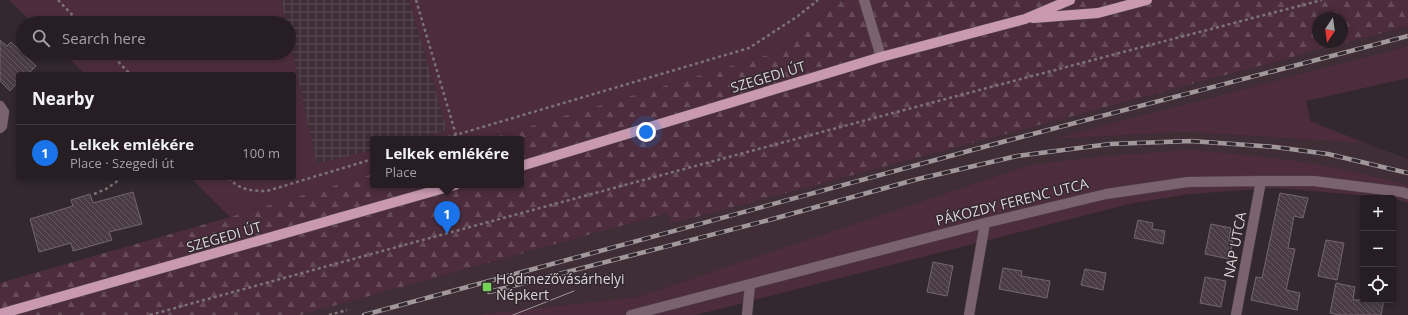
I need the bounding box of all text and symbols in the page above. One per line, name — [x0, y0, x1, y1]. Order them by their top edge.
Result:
north arrow — [1312, 12, 1348, 48]
search box — [16, 16, 296, 60]
icon: search — [30, 27, 52, 49]
text: Search here — [62, 28, 146, 48]
street label: SZEGEDI ÚT — [728, 56, 808, 97]
text: Nearby — [32, 87, 94, 110]
your location — [636, 122, 656, 142]
text: Lelkek emlékére — [70, 134, 194, 154]
popup — [370, 136, 524, 188]
text: Lelkek emlékére — [385, 143, 509, 163]
text: 1 — [41, 144, 49, 162]
text: 100 m — [242, 144, 280, 162]
text: Place · Szegedi út — [70, 154, 174, 172]
text: Place — [385, 163, 417, 181]
street label: PÁKOZDY FERENC UTCA — [934, 173, 1090, 230]
map controls — [1360, 195, 1396, 303]
button: + — [1360, 195, 1396, 231]
pin: 1 — [434, 201, 460, 234]
street label: NAP UTCA — [1219, 210, 1250, 280]
street label: SZEGEDI ÚT — [184, 217, 264, 256]
button: − — [1360, 231, 1396, 267]
button: locate — [1360, 267, 1396, 303]
place label: Hódmezővásárhelyi Népkert — [496, 269, 625, 304]
marker: Hódmezővásárhelyi Népkert — [481, 281, 493, 293]

